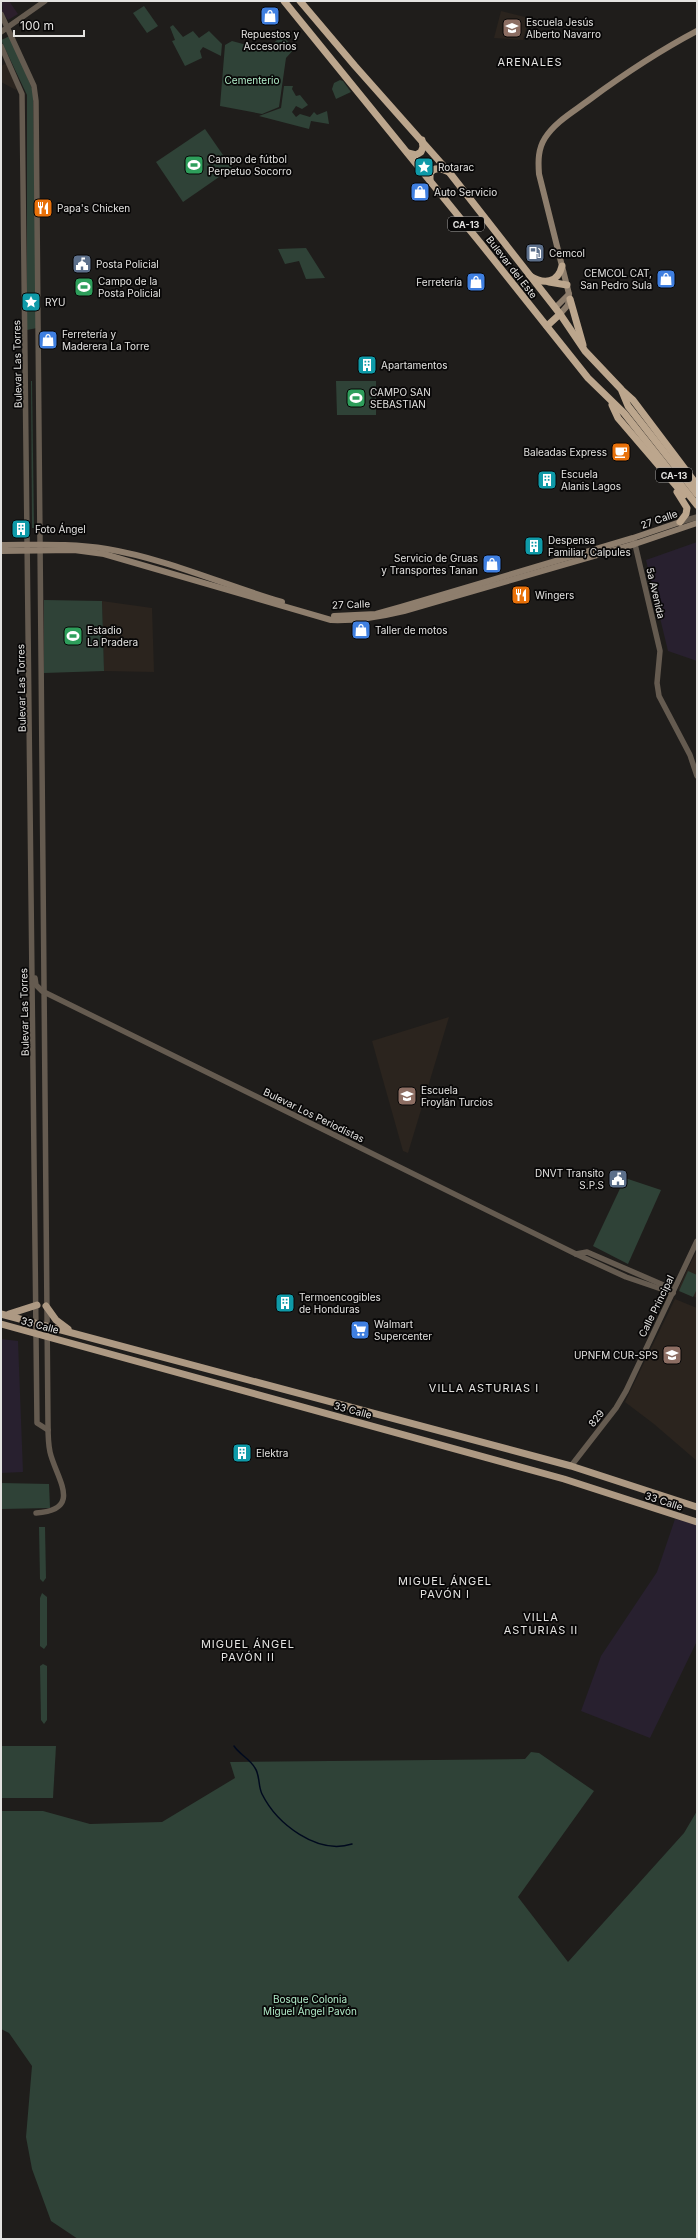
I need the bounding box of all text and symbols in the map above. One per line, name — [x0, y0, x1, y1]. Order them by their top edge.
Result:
shop icon: Repuestos y Accesorios — [259, 5, 281, 27]
scale bar — [14, 12, 84, 38]
place label: Escuela Jesús Alberto Navarro — [526, 16, 601, 40]
school or university icon: Escuela Jesús Alberto Navarro — [501, 17, 523, 39]
text: 100 m — [20, 18, 54, 33]
place label: Repuestos y Accesorios — [241, 28, 299, 52]
district label: ARENALES — [497, 55, 563, 69]
park label: Cementerio — [225, 74, 279, 86]
place label: Campo de fútbol Perpetuo Socorro — [208, 153, 292, 177]
sports icon: Campo de fútbol Perpetuo Socorro — [183, 154, 205, 176]
place icon: Rotarac — [413, 156, 435, 178]
place label: Rotarac — [438, 161, 475, 173]
shop icon: Auto Servicio — [409, 181, 431, 203]
place label: Auto Servicio — [434, 186, 497, 198]
restaurant icon: Papa's Chicken — [32, 197, 54, 219]
place label: Papa's Chicken — [57, 202, 130, 214]
road number: CA-13 — [448, 217, 484, 231]
street label: Bulevar del Este — [484, 233, 540, 301]
fuel station icon: Cemcol — [524, 242, 546, 264]
place label: Cemcol — [549, 247, 585, 259]
public building icon: Posta Policial — [71, 253, 93, 275]
place label: Posta Policial — [96, 258, 159, 270]
place label: CEMCOL CAT, San Pedro Sula — [580, 267, 652, 291]
shop icon: CEMCOL CAT, San Pedro Sula — [655, 268, 677, 290]
shop icon: Ferretería — [465, 271, 487, 293]
place label: Campo de la Posta Policial — [98, 275, 161, 299]
sports icon: Campo de la Posta Policial — [73, 276, 95, 298]
place label: Ferretería — [416, 276, 462, 288]
place icon: RYU — [20, 291, 42, 313]
place label: RYU — [45, 296, 65, 308]
street label: Bulevar Las Torres — [10, 320, 24, 408]
place label: Ferretería y Maderera La Torre — [62, 328, 149, 352]
shop icon: Ferretería y Maderera La Torre — [37, 329, 59, 351]
building icon: Apartamentos — [356, 354, 378, 376]
place label: Apartamentos — [381, 359, 448, 371]
place label: CAMPO SAN SEBASTIAN — [370, 386, 431, 410]
sports icon: CAMPO SAN SEBASTIAN — [345, 387, 367, 409]
cafe icon: Baleadas Express — [610, 441, 632, 463]
place label: Baleadas Express — [523, 446, 607, 458]
place label: Escuela Alanis Lagos — [561, 468, 621, 492]
road number: CA-13 — [656, 468, 692, 482]
building icon: Escuela Alanis Lagos — [536, 469, 558, 491]
street label: 27 Calle — [639, 507, 679, 531]
building icon: Foto Ángel — [10, 518, 32, 540]
place label: Foto Ángel — [35, 522, 86, 535]
place label: Despensa Familiar, Calpules — [548, 534, 631, 558]
building icon: Despensa Familiar, Calpules — [523, 535, 545, 557]
place label: Servicio de Gruas y Transportes Tanan — [381, 552, 478, 576]
shop icon: Servicio de Gruas y Transportes Tanan — [481, 553, 503, 575]
street label: 5a Avenida — [644, 566, 668, 620]
restaurant icon: Wingers — [510, 584, 532, 606]
place label: Wingers — [535, 589, 574, 601]
street label: 27 Calle — [332, 597, 370, 611]
shop icon: Taller de motos — [350, 619, 372, 641]
place label: Estadio La Pradera — [87, 624, 138, 648]
place label: Taller de motos — [375, 624, 448, 636]
sports icon: Estadio La Pradera — [62, 625, 84, 647]
street label: Bulevar Las Torres — [14, 644, 28, 732]
street label: Bulevar Las Torres — [17, 968, 31, 1056]
place label: Escuela Froylán Turcios — [421, 1084, 493, 1108]
street label: Bulevar Los Periodistas — [262, 1085, 366, 1145]
school or university icon: Escuela Froylán Turcios — [396, 1085, 418, 1107]
place label: DNVT Transito S.P.S — [535, 1167, 604, 1191]
public building icon: DNVT Transito S.P.S — [607, 1168, 629, 1190]
street label: Calle Principal — [636, 1273, 676, 1339]
place label: Termoencogibles de Honduras — [299, 1291, 381, 1315]
building icon: Termoencogibles de Honduras — [274, 1292, 296, 1314]
street label: 33 Calle — [20, 1314, 60, 1336]
place label: Walmart Supercenter — [374, 1318, 432, 1342]
supermarket icon: Walmart Supercenter — [349, 1319, 371, 1341]
school or university icon: UPNFM CUR-SPS — [661, 1344, 683, 1366]
place label: UPNFM CUR-SPS — [574, 1349, 658, 1361]
district label: VILLA ASTURIAS I — [429, 1381, 539, 1395]
street label: 33 Calle — [333, 1399, 373, 1421]
street label: 829 — [586, 1407, 606, 1429]
building icon: Elektra — [231, 1442, 253, 1464]
place label: Elektra — [256, 1447, 288, 1459]
street label: 33 Calle — [644, 1489, 684, 1513]
district label: MIGUEL ÁNGEL PAVÓN I — [398, 1574, 492, 1601]
district label: VILLA ASTURIAS II — [504, 1610, 578, 1637]
district label: MIGUEL ÁNGEL PAVÓN II — [201, 1637, 295, 1664]
park label: Bosque Colonia Miguel Ángel Pavón — [263, 1993, 357, 2017]

